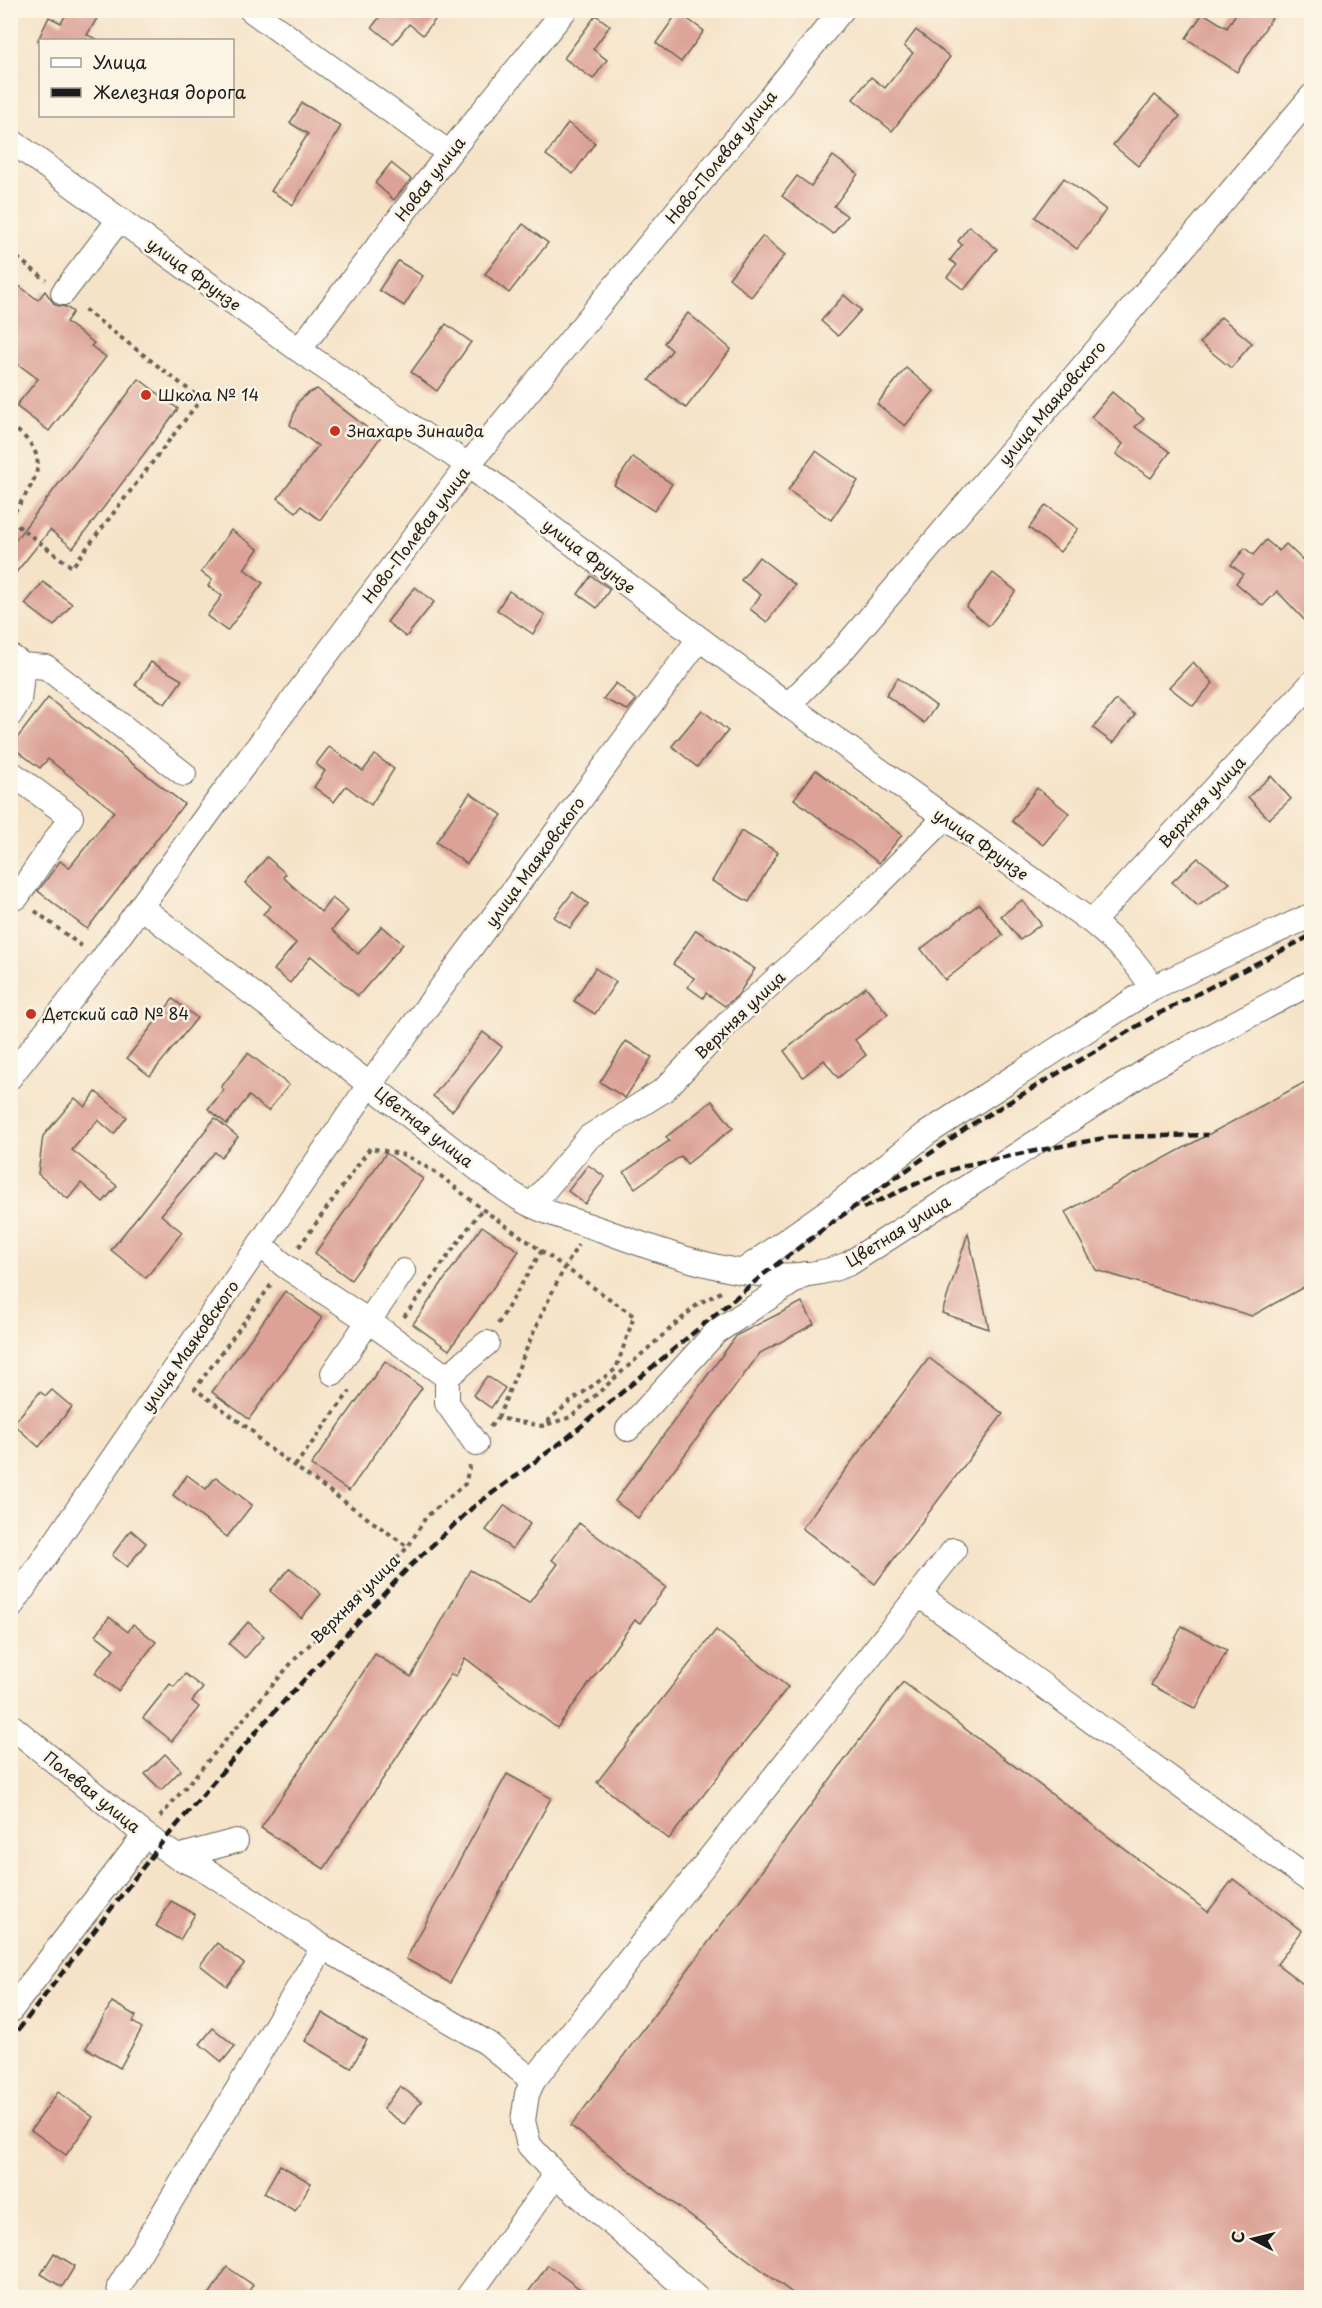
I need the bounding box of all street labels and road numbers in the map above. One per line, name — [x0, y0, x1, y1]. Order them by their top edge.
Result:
street label: Ново-Полевая улица — [659, 84, 782, 228]
street label: Новая улица — [388, 131, 470, 226]
street label: улица Фрунзе — [143, 231, 247, 316]
street label: улица Маяковского — [992, 335, 1111, 470]
street label: Ново-Полевая улица — [356, 461, 475, 608]
street label: улица Фрунзе — [538, 512, 641, 598]
street label: Верхняя улица — [1152, 750, 1250, 853]
street label: улица Маяковского — [479, 791, 590, 932]
street label: улица Фрунзе — [929, 801, 1034, 885]
street label: Верхняя улица — [689, 965, 790, 1064]
street label: Цветная улица — [370, 1080, 479, 1172]
street label: Цветная улица — [840, 1188, 955, 1272]
street label: улица Маяковского — [135, 1275, 244, 1416]
street label: Верхняя улица — [304, 1548, 404, 1648]
street label: Полевая улица — [39, 1745, 146, 1838]

